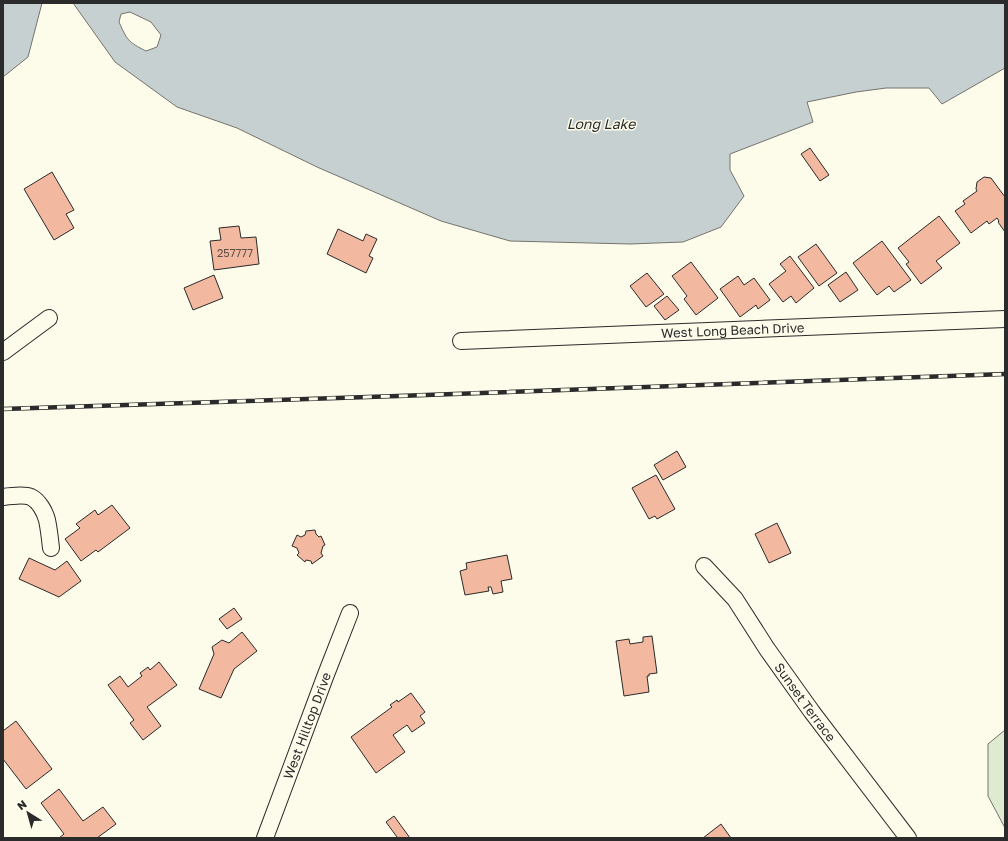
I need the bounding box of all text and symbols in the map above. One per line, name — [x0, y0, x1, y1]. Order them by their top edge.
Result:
water label: Long Lake — [567, 115, 636, 132]
house number: 257777 — [217, 246, 253, 259]
street label: West Long Beach Drive — [661, 319, 805, 341]
street label: Sunset Terrace — [771, 659, 839, 744]
street label: West Hilltop Drive — [280, 670, 334, 781]
north arrow — [8, 793, 48, 833]
text: N — [14, 797, 29, 812]

